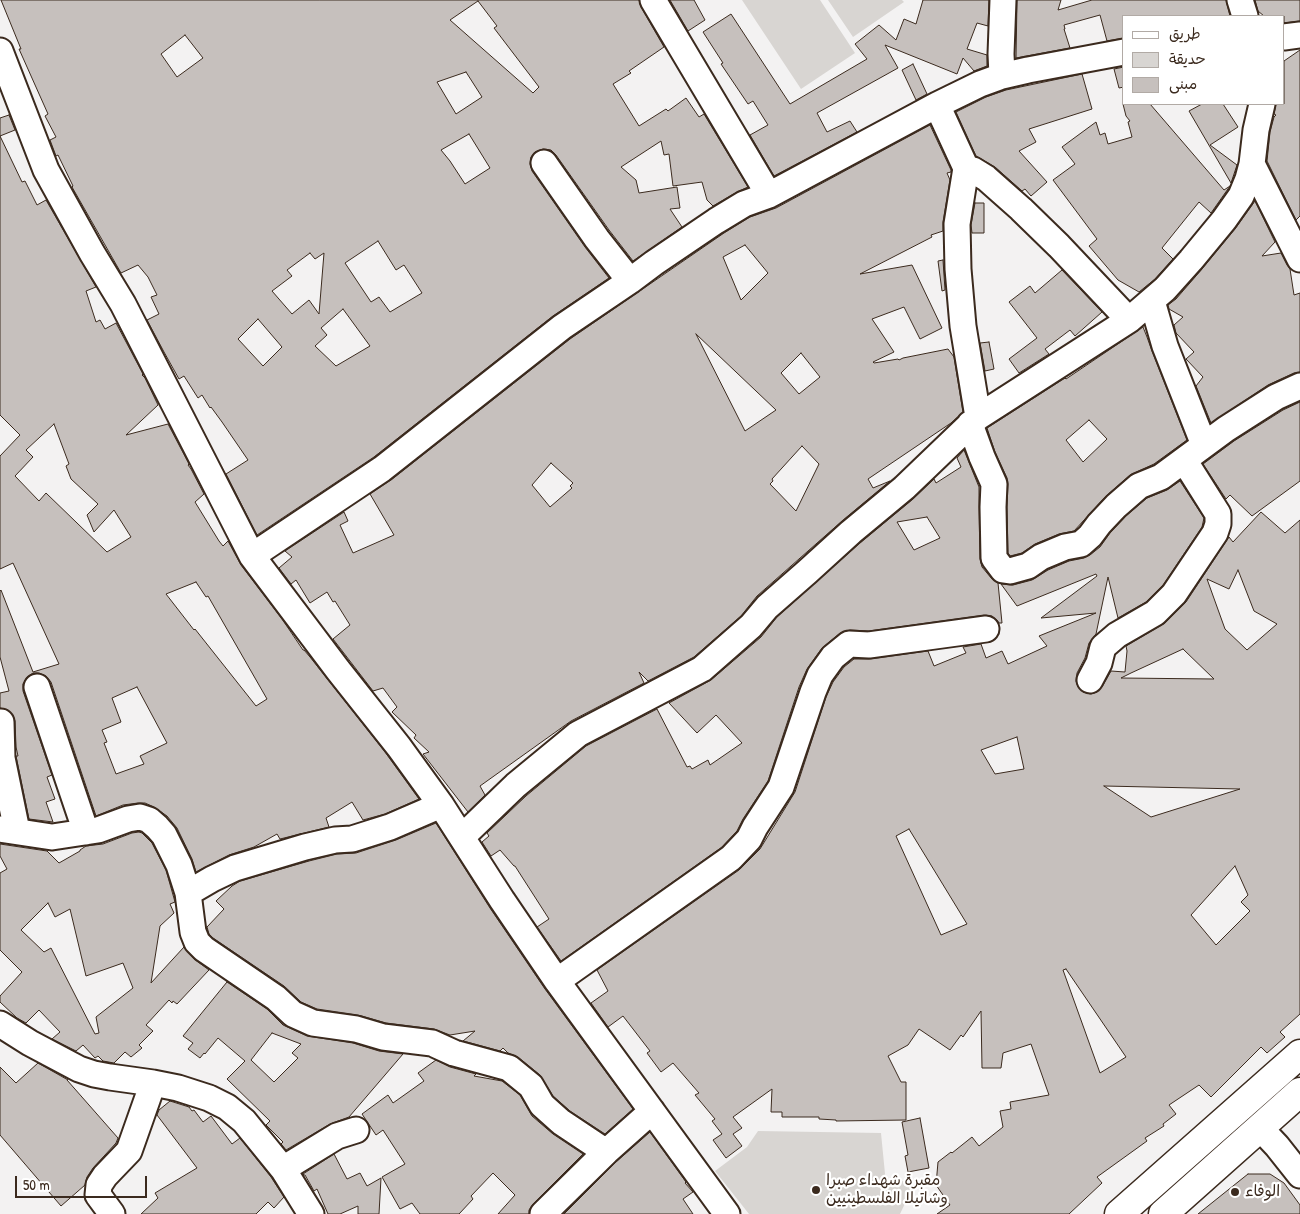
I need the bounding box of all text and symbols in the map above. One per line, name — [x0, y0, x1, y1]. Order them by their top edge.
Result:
legend — [1122, 15, 1285, 105]
text: طريق — [1169, 23, 1201, 44]
text: حديقة — [1169, 48, 1206, 69]
text: مبنى — [1169, 73, 1197, 94]
scale bar — [18, 1166, 150, 1198]
place label: مقبرة شهداء صبرا وشاتيلا الفلسطينيين — [826, 1171, 948, 1209]
text: 50 m — [23, 1174, 50, 1195]
place label: الوفاء — [1245, 1182, 1280, 1202]
marker: مقبرة شهداء صبرا وشاتيلا الفلسطينيين — [810, 1184, 822, 1196]
marker: الوفاء — [1229, 1186, 1241, 1198]

